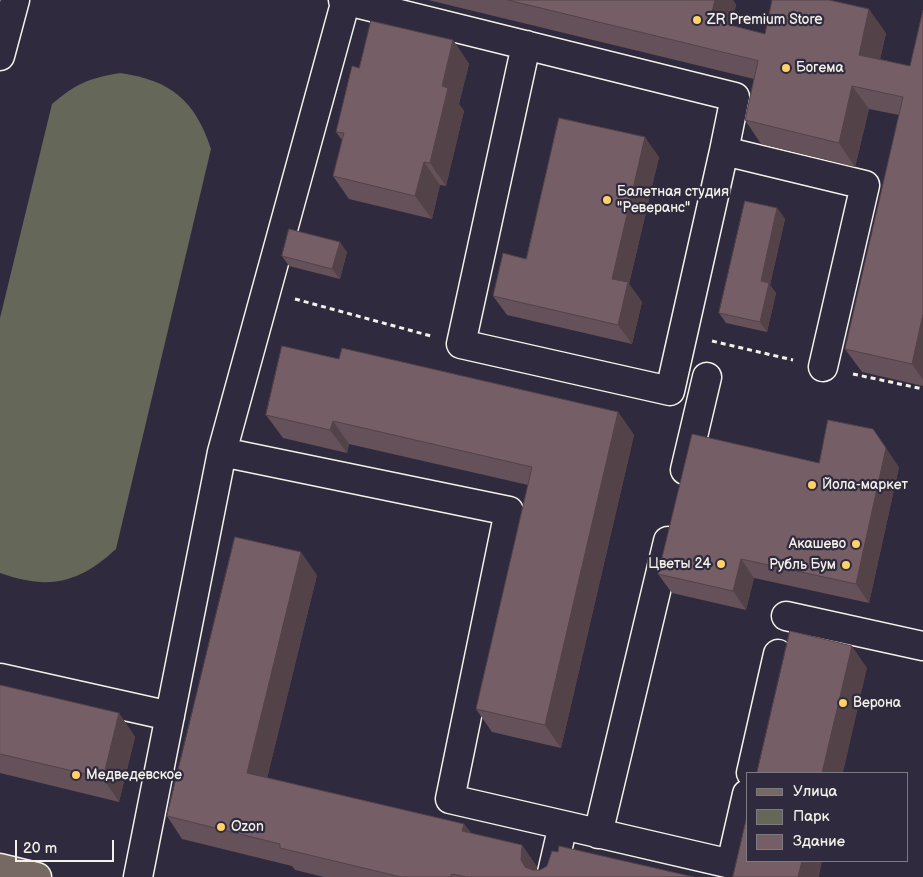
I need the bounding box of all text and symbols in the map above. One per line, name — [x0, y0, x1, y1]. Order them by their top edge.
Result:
place label: ZR Premium Store — [707, 12, 823, 28]
marker: ZR Premium Store — [691, 14, 703, 26]
place label: Богема — [796, 60, 844, 76]
marker: Богема — [780, 62, 792, 74]
place label: Балетная студия "Реверанс" — [617, 184, 729, 216]
marker: Балетная студия "Реверанс" — [601, 194, 613, 206]
place label: Йола-маркет — [822, 477, 908, 493]
marker: Йола-маркет — [806, 479, 818, 491]
place label: Акашево — [789, 536, 846, 552]
marker: Акашево — [850, 538, 862, 550]
place label: Цветы 24 — [648, 556, 711, 572]
place label: Рубль Бум — [769, 557, 836, 573]
marker: Цветы 24 — [715, 558, 727, 570]
marker: Рубль Бум — [840, 559, 852, 571]
place label: Верона — [853, 695, 901, 711]
marker: Верона — [837, 697, 849, 709]
place label: Медведевское — [86, 767, 182, 783]
marker: Медведевское — [70, 769, 82, 781]
legend — [746, 772, 908, 862]
text: Улица — [793, 782, 837, 801]
text: Парк — [793, 807, 830, 826]
place label: Ozon — [231, 819, 264, 835]
marker: Ozon — [215, 821, 227, 833]
scale bar — [18, 830, 116, 862]
text: Здание — [793, 832, 845, 851]
text: 20 m — [23, 839, 57, 858]

